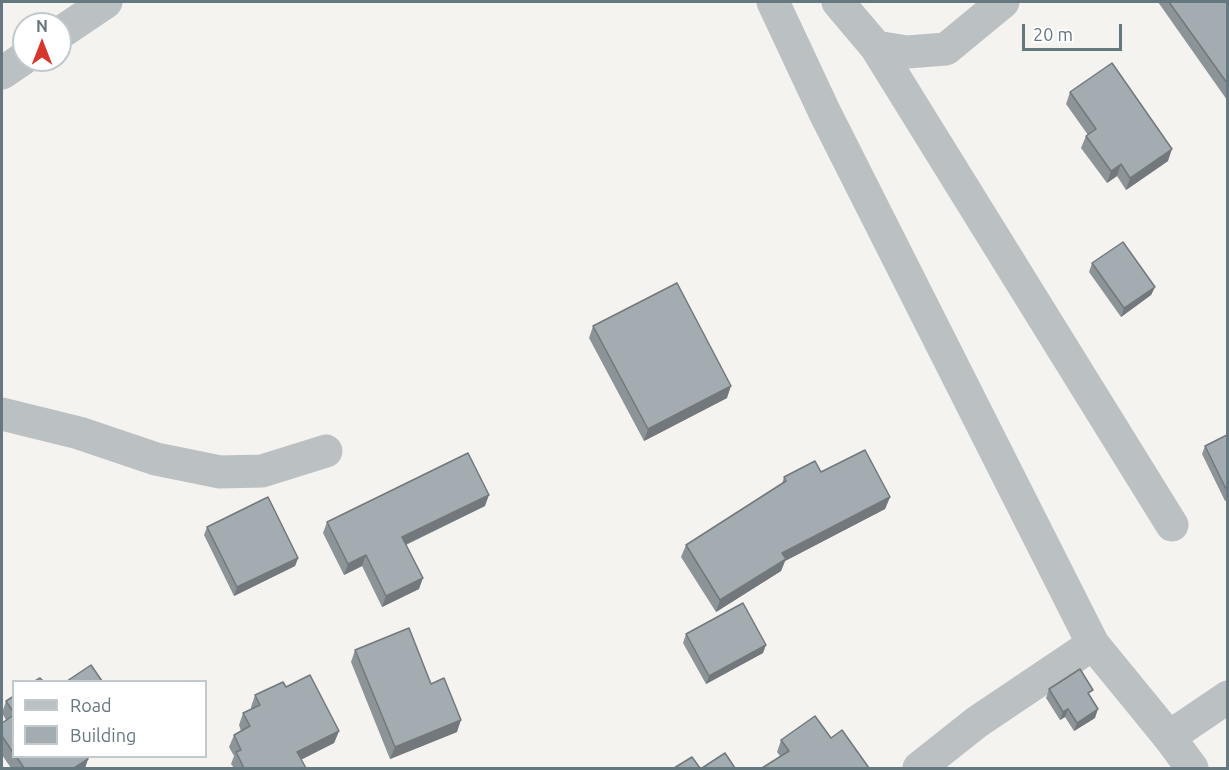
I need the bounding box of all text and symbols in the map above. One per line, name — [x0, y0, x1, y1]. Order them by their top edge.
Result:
north arrow — [12, 12, 72, 72]
scale bar — [1025, 12, 1126, 50]
text: N — [36, 17, 48, 35]
text: 20 m — [1033, 24, 1073, 44]
legend — [12, 680, 207, 758]
text: Road — [70, 695, 112, 715]
text: Building — [70, 725, 136, 745]

